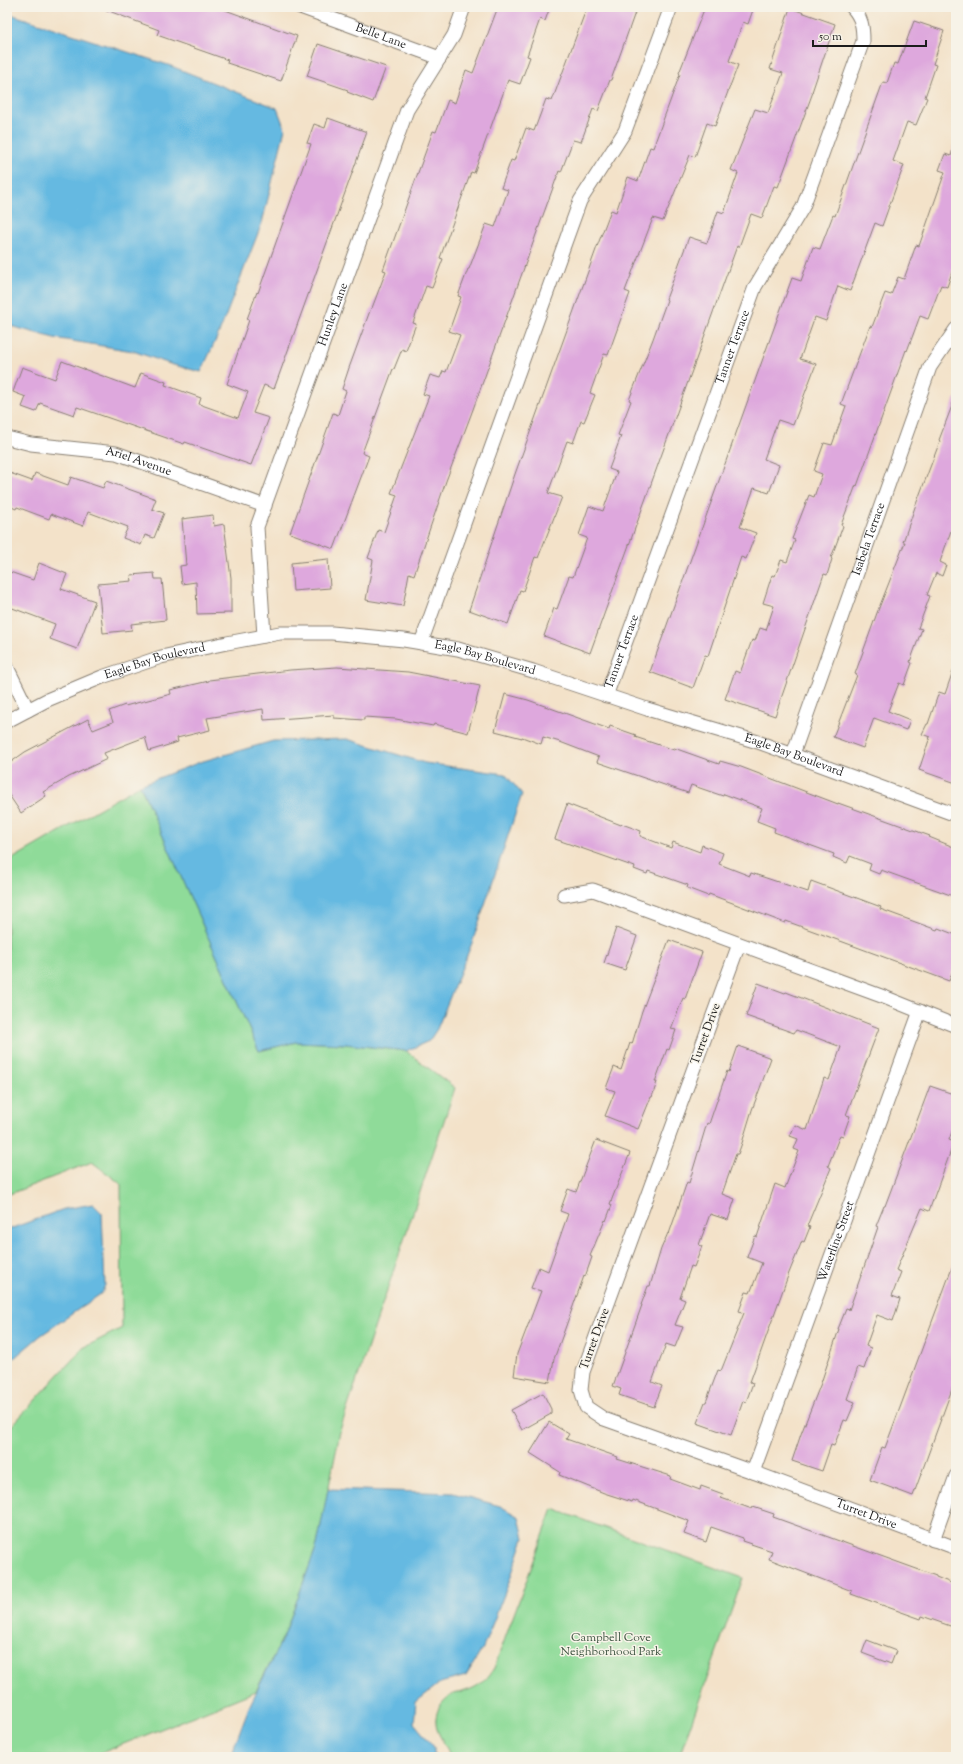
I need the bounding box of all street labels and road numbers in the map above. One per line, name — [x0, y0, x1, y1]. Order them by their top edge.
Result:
street label: Belle Lane — [353, 19, 409, 54]
street label: Hunley Lane — [314, 280, 353, 349]
street label: Tanner Terrace — [711, 307, 755, 387]
street label: Ariel Avenue — [104, 443, 174, 481]
street label: Isabela Terrace — [848, 500, 890, 578]
street label: Tanner Terrace — [600, 612, 644, 692]
street label: Eagle Bay Boulevard — [433, 636, 538, 680]
street label: Eagle Bay Boulevard — [102, 639, 207, 684]
street label: Eagle Bay Boulevard — [742, 729, 846, 782]
street label: Turret Drive — [687, 1000, 726, 1067]
street label: Waterline Street — [813, 1199, 859, 1285]
street label: Turret Drive — [576, 1305, 615, 1372]
street label: Turret Drive — [833, 1495, 900, 1534]

